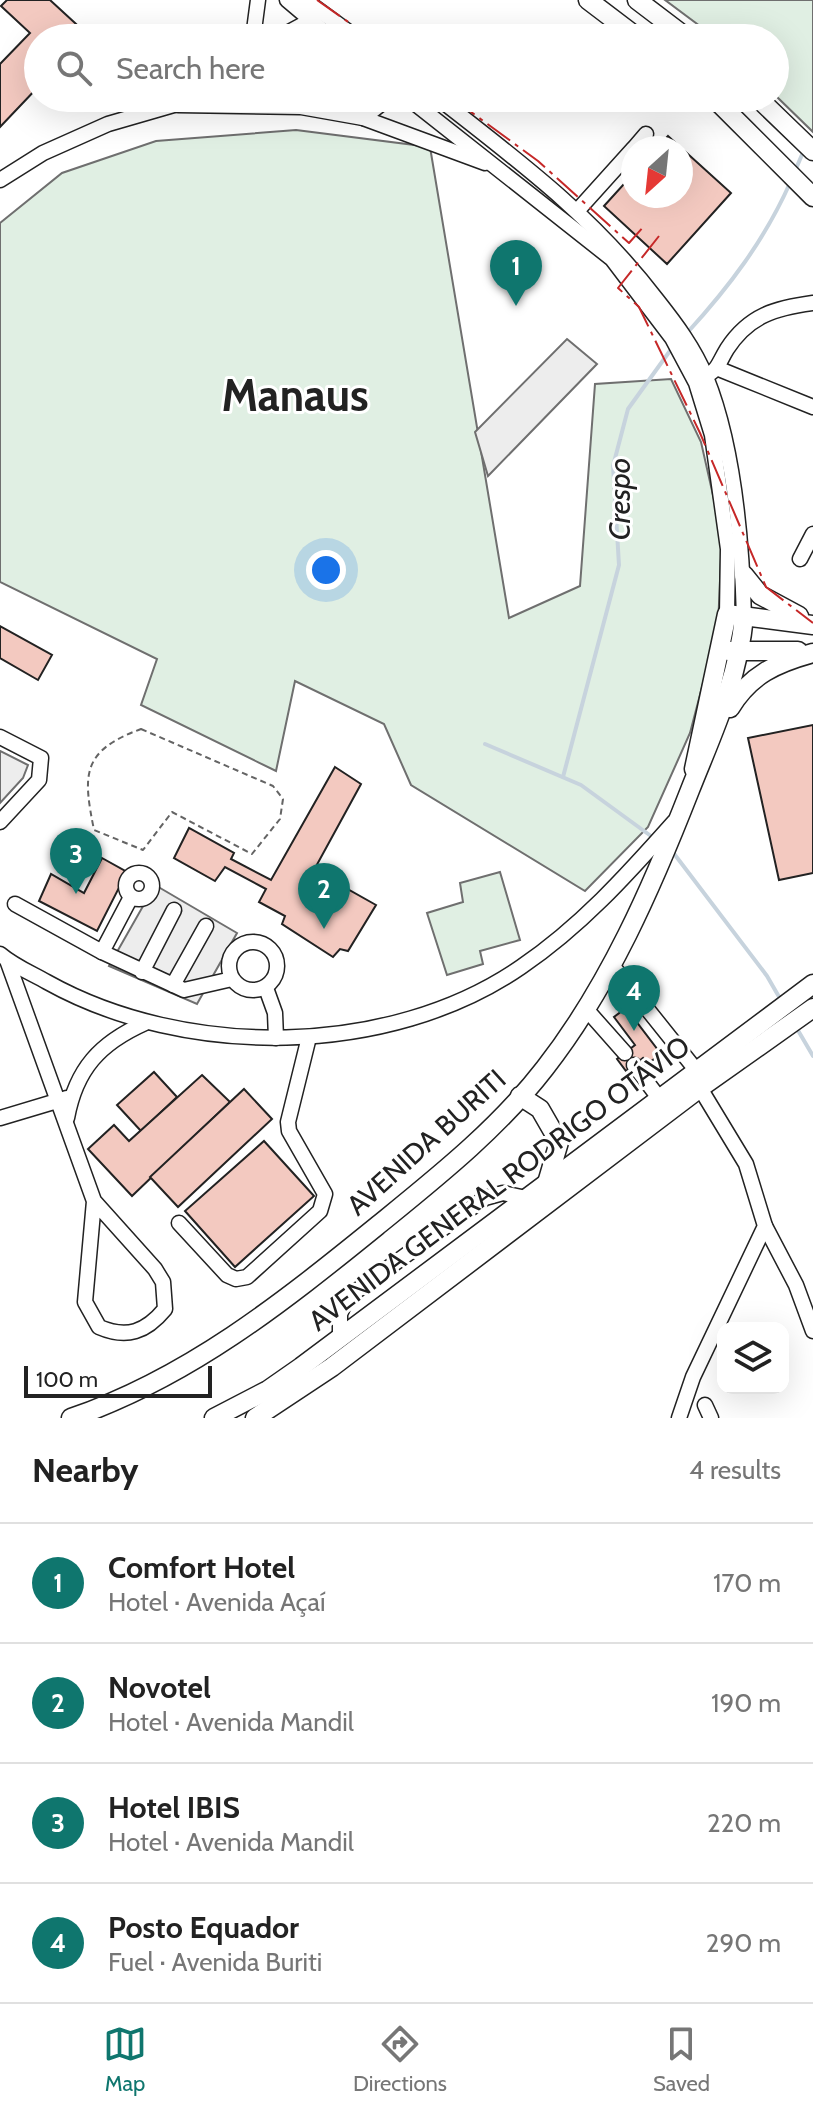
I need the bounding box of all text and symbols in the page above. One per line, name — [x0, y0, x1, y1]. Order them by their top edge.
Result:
search box — [24, 24, 789, 112]
icon: search — [52, 46, 96, 90]
text: Search here — [116, 50, 265, 87]
north arrow — [621, 136, 693, 208]
pin: 1 — [490, 240, 542, 306]
district label: Manaus — [221, 369, 369, 422]
water label: Crespo — [601, 458, 638, 540]
your location — [306, 550, 346, 590]
pin: 3 — [50, 828, 102, 894]
pin: 2 — [298, 863, 350, 929]
pin: 4 — [608, 965, 660, 1031]
street label: AVENIDA GENERAL RODRIGO OTÁVIO — [302, 1028, 696, 1338]
street label: AVENIDA BURITI — [340, 1062, 512, 1222]
map controls — [717, 1322, 789, 1394]
button: layers — [717, 1322, 789, 1394]
scale bar — [24, 1362, 212, 1398]
text: 100 m — [36, 1366, 98, 1393]
text: Nearby — [32, 1449, 139, 1491]
text: 4 results — [689, 1454, 781, 1486]
text: Comfort Hotel — [108, 1549, 295, 1586]
text: 1 — [53, 1567, 63, 1599]
text: 170 m — [713, 1567, 781, 1599]
text: Hotel · Avenida Açaí — [108, 1586, 325, 1618]
text: Novotel — [108, 1669, 211, 1706]
text: 2 — [51, 1687, 65, 1719]
text: 190 m — [711, 1687, 781, 1719]
text: Hotel · Avenida Mandil — [108, 1706, 354, 1738]
text: Hotel IBIS — [108, 1789, 240, 1826]
text: 3 — [51, 1807, 65, 1839]
text: 220 m — [707, 1807, 781, 1839]
text: Hotel · Avenida Mandil — [108, 1826, 354, 1858]
text: Posto Equador — [108, 1909, 299, 1946]
text: 4 — [50, 1927, 66, 1959]
text: 290 m — [706, 1927, 781, 1959]
text: Fuel · Avenida Buriti — [108, 1946, 322, 1978]
tab: Map — [103, 2022, 147, 2097]
tab: Directions — [353, 2022, 447, 2097]
tab: Saved — [653, 2022, 710, 2097]

